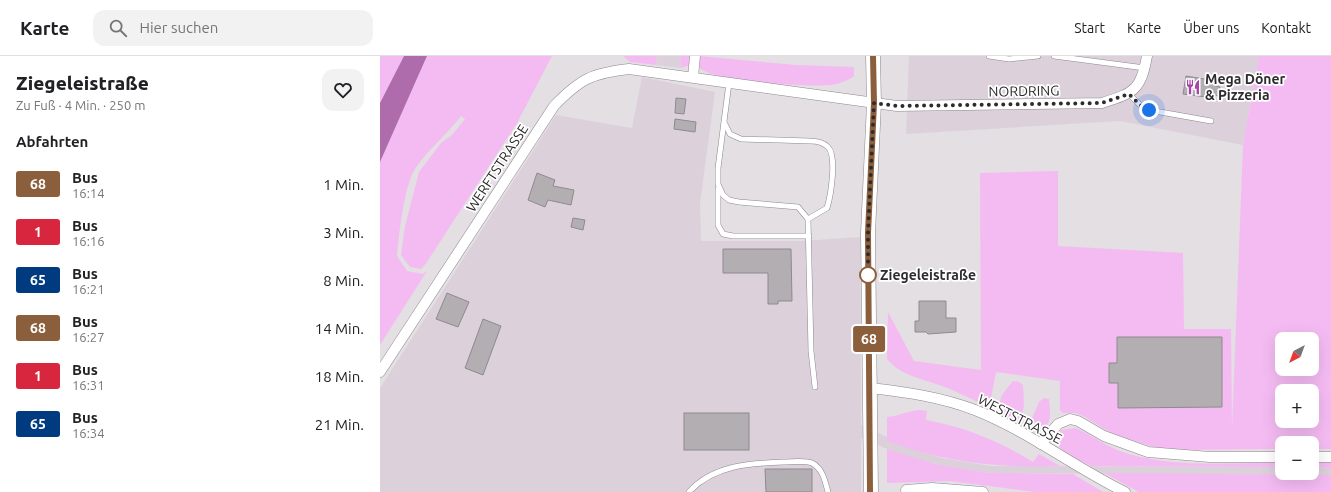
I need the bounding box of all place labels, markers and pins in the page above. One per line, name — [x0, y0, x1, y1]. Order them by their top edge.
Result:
place label: Mega Döner & Pizzeria — [1205, 71, 1286, 103]
restaurant icon: Mega Döner & Pizzeria — [1184, 78, 1202, 96]
marker: Ziegeleistraße — [859, 266, 877, 284]
place label: Ziegeleistraße — [880, 267, 976, 283]

